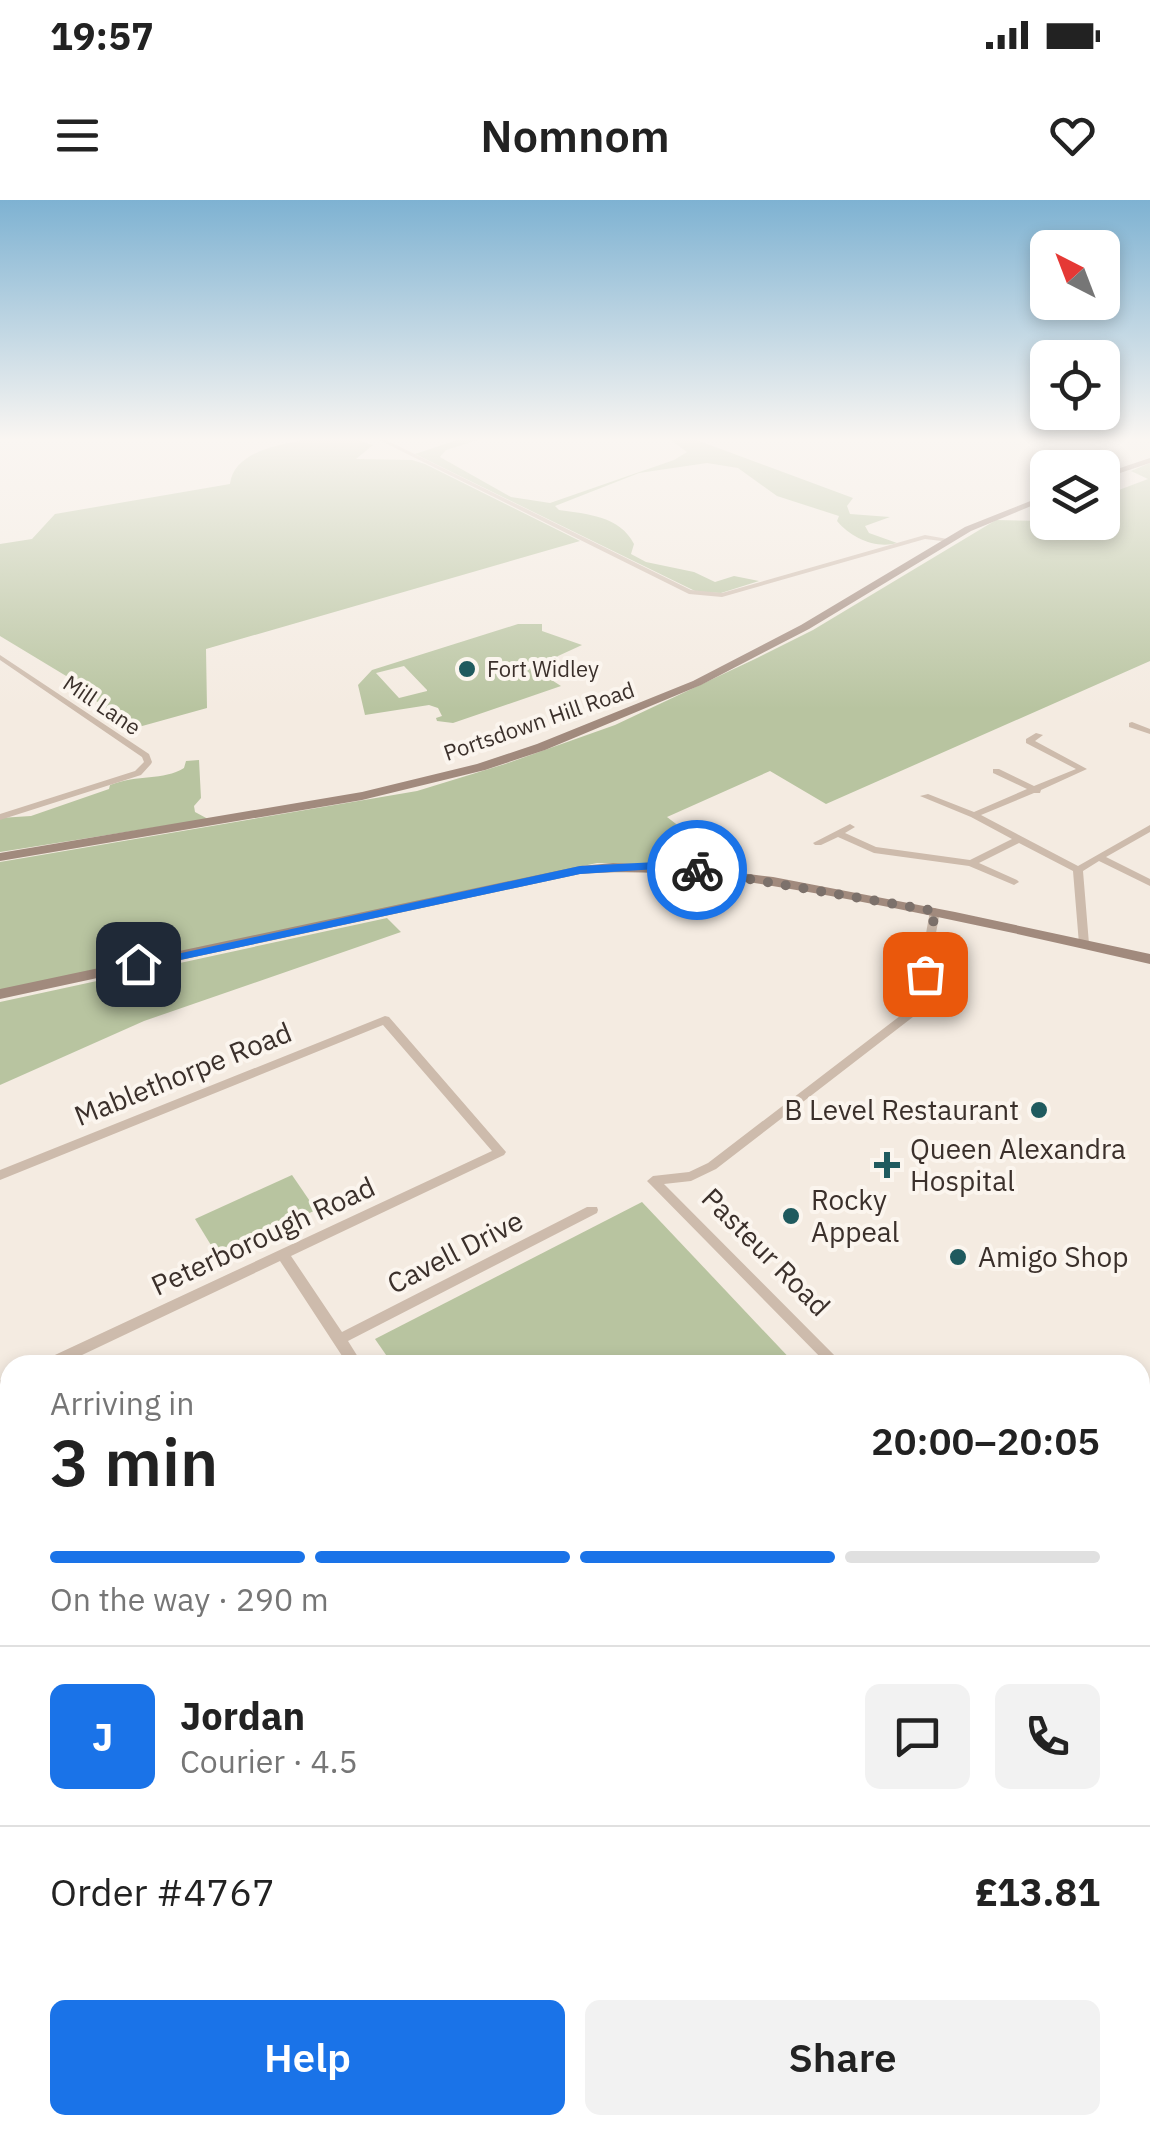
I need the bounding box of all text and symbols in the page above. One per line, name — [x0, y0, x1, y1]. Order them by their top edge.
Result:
text: 19:57 — [50, 11, 154, 60]
text: Nomnom — [480, 106, 670, 164]
icon: menu — [50, 108, 105, 163]
icon: heart — [1045, 108, 1100, 163]
north arrow — [1030, 230, 1120, 320]
map controls — [1030, 230, 1120, 540]
button: locate — [1030, 340, 1120, 430]
button: layers — [1030, 450, 1120, 540]
place label: Fort Widley — [487, 654, 599, 683]
marker: Fort Widley — [456, 658, 478, 680]
street label: Mill Lane — [58, 668, 147, 741]
street label: Portsdown Hill Road — [440, 674, 638, 767]
courier — [647, 820, 747, 920]
icon: bike — [670, 843, 725, 898]
pin — [96, 922, 181, 1007]
pin — [883, 932, 968, 1017]
icon: home — [111, 937, 166, 992]
icon: bag — [898, 947, 953, 1002]
street label: Mablethorpe Road — [69, 1013, 297, 1134]
place label: B Level Restaurant — [784, 1091, 1019, 1128]
marker: B Level Restaurant — [1028, 1099, 1050, 1121]
place label: Queen Alexandra Hospital — [910, 1130, 1126, 1199]
marker: Queen Alexandra Hospital — [874, 1152, 900, 1178]
street label: Peterborough Road — [145, 1168, 380, 1304]
street label: Pasteur Road — [694, 1179, 839, 1324]
place label: Rocky Appeal — [811, 1181, 899, 1250]
street label: Cavell Drive — [381, 1202, 529, 1302]
marker: Rocky Appeal — [780, 1205, 802, 1227]
place label: Amigo Shop — [978, 1238, 1128, 1275]
marker: Amigo Shop — [947, 1246, 969, 1268]
text: Arriving in — [50, 1382, 195, 1424]
text: 20:00–20:05 — [871, 1416, 1100, 1465]
text: 3 min — [50, 1419, 218, 1504]
text: On the way · 290 m — [50, 1578, 329, 1620]
button: chat — [865, 1684, 970, 1789]
button: phone — [995, 1684, 1100, 1789]
text: Jordan — [180, 1691, 305, 1740]
text: J — [92, 1712, 113, 1761]
text: Courier · 4.5 — [180, 1740, 358, 1782]
text: Order #4767 — [50, 1867, 275, 1916]
text: £13.81 — [975, 1867, 1100, 1916]
button: Help — [50, 2000, 565, 2115]
button: Share — [585, 2000, 1100, 2115]

